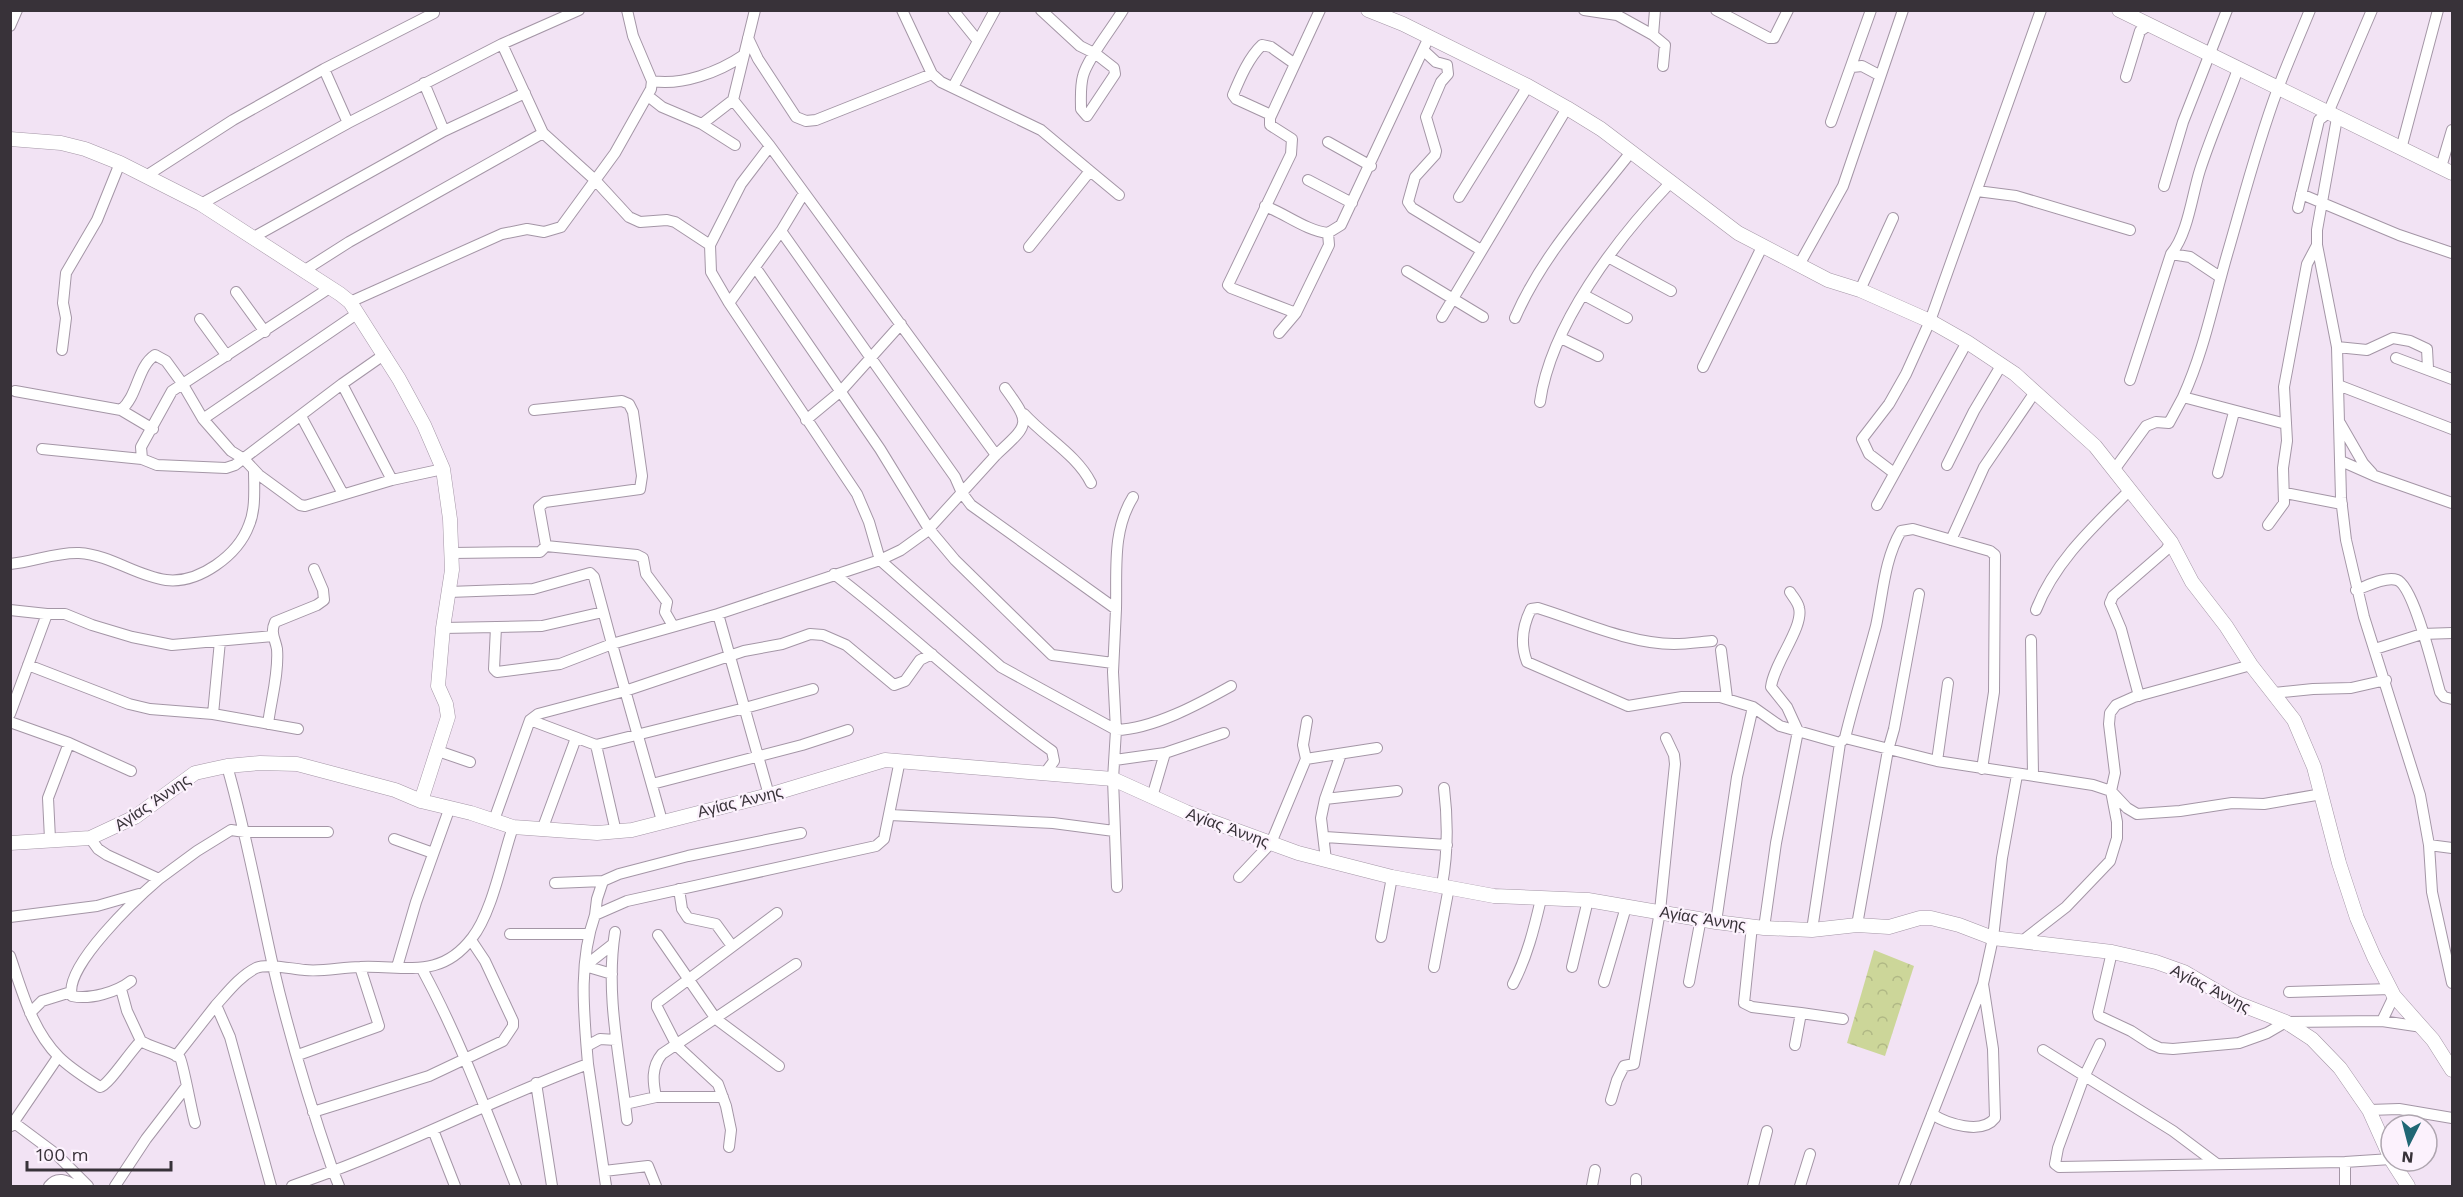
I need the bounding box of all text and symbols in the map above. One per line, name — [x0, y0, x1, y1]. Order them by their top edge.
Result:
street label: Αγίας Άννης — [111, 770, 194, 835]
street label: Αγίας Άννης — [695, 782, 785, 821]
street label: Αγίας Άννης — [1184, 804, 1272, 851]
street label: Αγίας Άννης — [1658, 902, 1748, 935]
street label: Αγίας Άννης — [2168, 960, 2254, 1017]
north arrow — [2379, 1113, 2439, 1173]
scale bar — [27, 1134, 171, 1172]
text: 100 m — [36, 1144, 89, 1165]
text: N — [2401, 1147, 2414, 1167]

